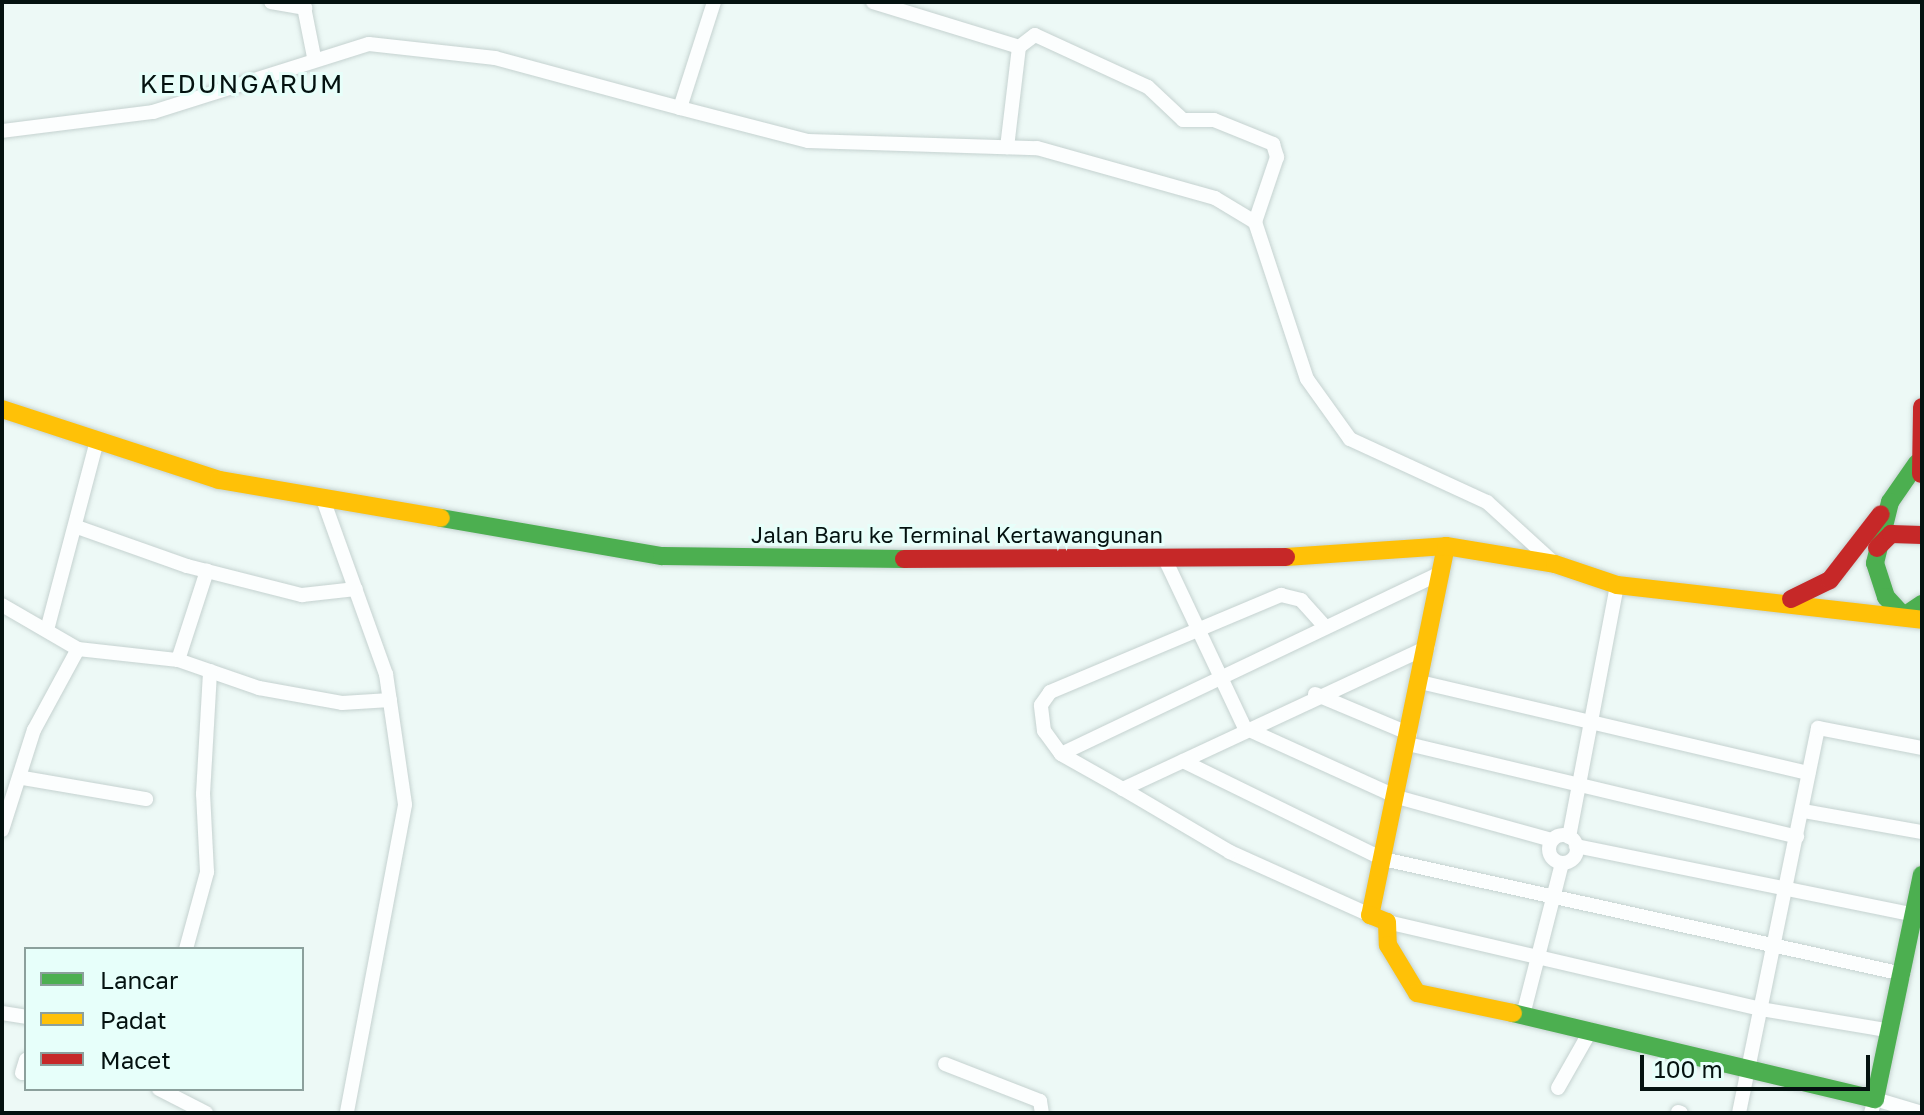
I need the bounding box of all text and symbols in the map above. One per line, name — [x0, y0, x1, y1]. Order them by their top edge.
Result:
district label: KEDUNGARUM — [140, 68, 344, 100]
street label: Jalan Baru ke Terminal Kertawangunan — [751, 522, 1163, 548]
legend — [24, 947, 304, 1091]
text: Lancar — [100, 965, 178, 994]
text: Padat — [100, 1005, 167, 1034]
scale bar — [1644, 1039, 1874, 1089]
text: Macet — [100, 1045, 171, 1074]
text: 100 m — [1654, 1054, 1723, 1083]

